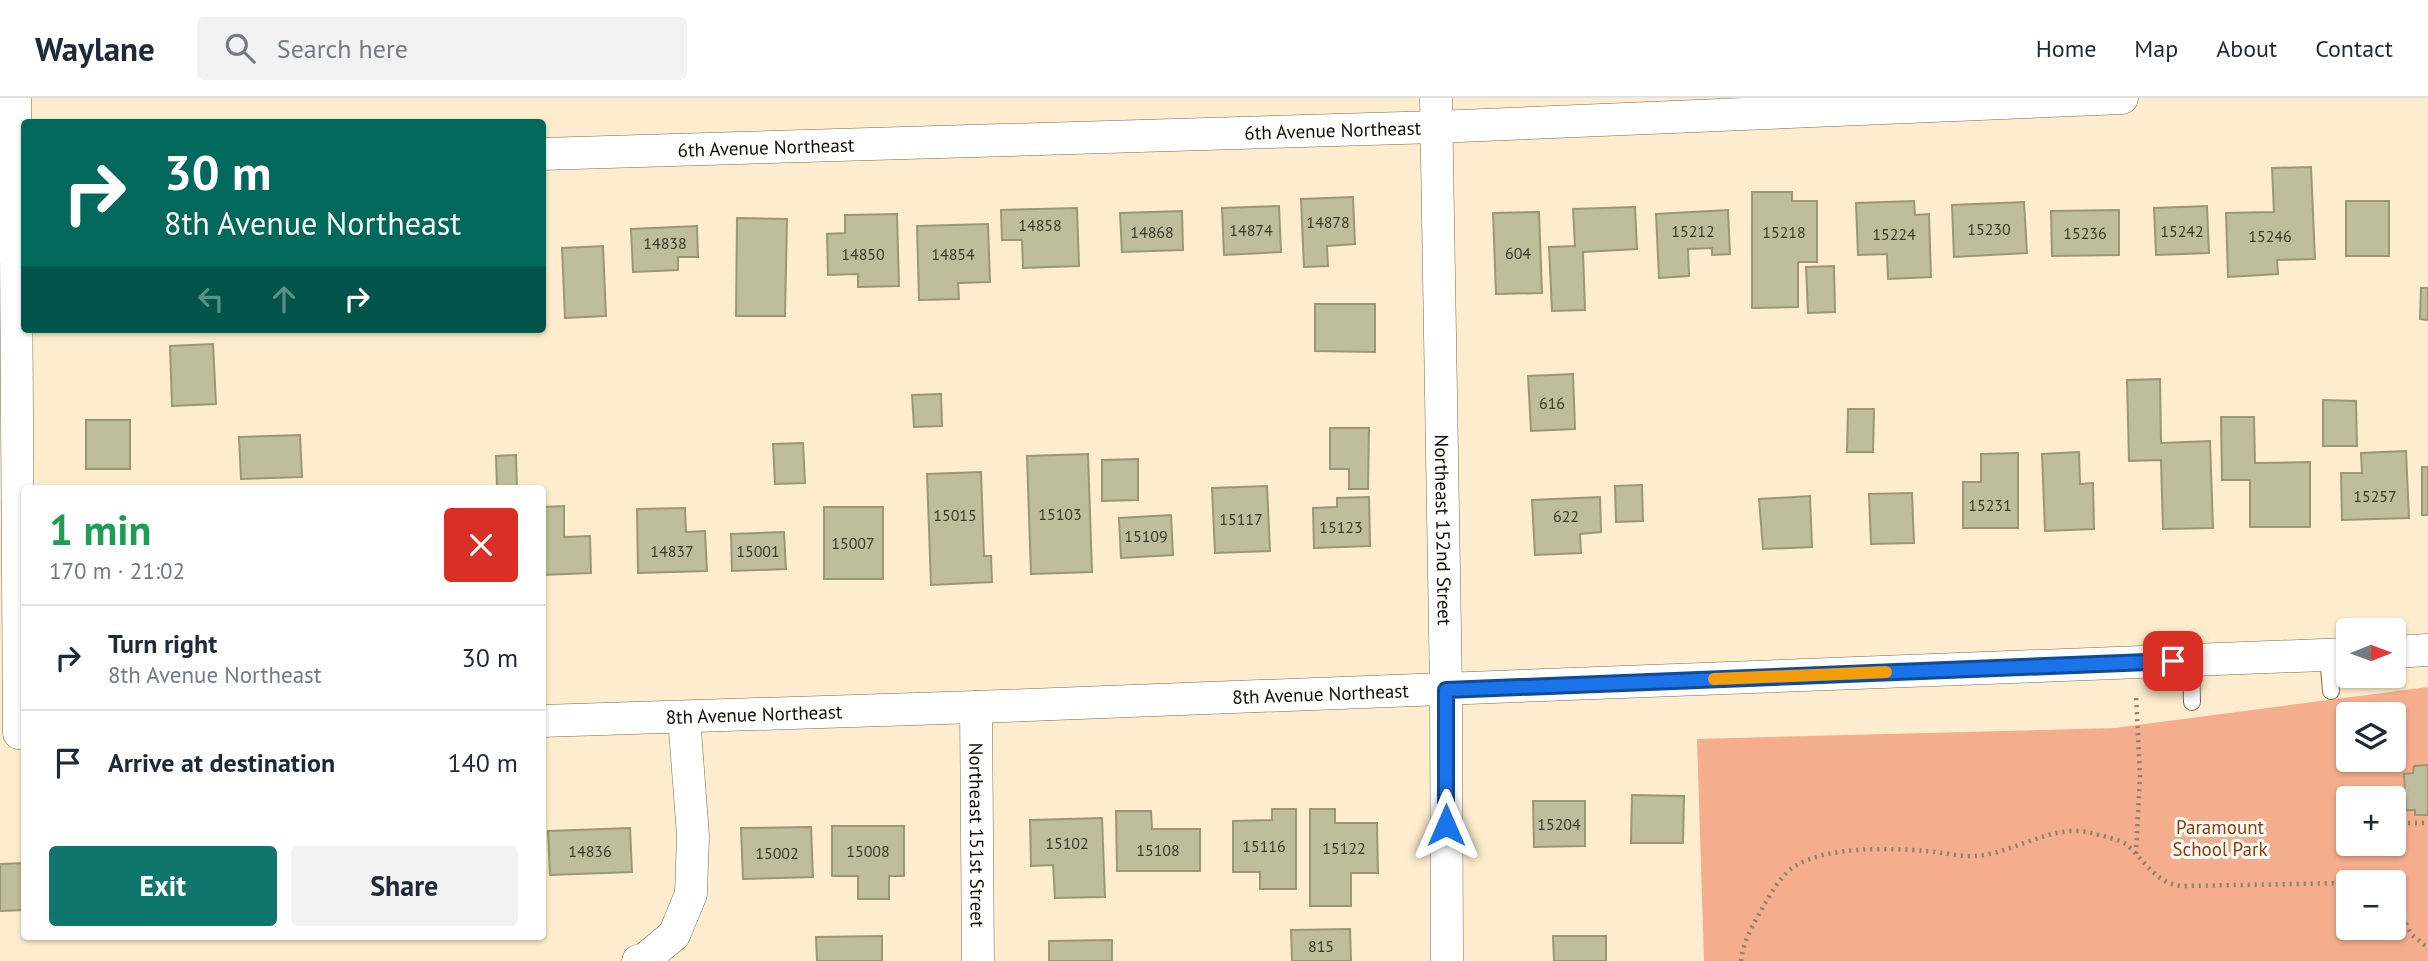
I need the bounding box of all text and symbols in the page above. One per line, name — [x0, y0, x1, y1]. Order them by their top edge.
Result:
search box — [197, 17, 687, 80]
text: Waylane — [35, 27, 155, 70]
icon: search — [221, 29, 259, 67]
text: Search here — [277, 32, 408, 65]
text: Home — [2036, 33, 2096, 64]
text: Map — [2134, 33, 2178, 64]
text: About — [2216, 33, 2277, 64]
text: Contact — [2315, 33, 2393, 64]
street label: 6th Avenue Northeast — [1244, 115, 1422, 145]
street label: 6th Avenue Northeast — [677, 133, 855, 162]
text: 30 m — [164, 140, 271, 204]
icon: right — [49, 147, 140, 238]
text: 8th Avenue Northeast — [164, 202, 461, 244]
house number: 14878 — [1306, 212, 1350, 232]
house number: 14858 — [1018, 215, 1062, 235]
house number: 15230 — [1967, 219, 2011, 239]
house number: 14874 — [1229, 220, 1273, 240]
house number: 15212 — [1671, 221, 1715, 241]
house number: 15242 — [2160, 221, 2204, 241]
house number: 14868 — [1130, 222, 1174, 242]
house number: 15218 — [1762, 222, 1806, 242]
house number: 15236 — [2063, 223, 2107, 243]
house number: 15224 — [1872, 224, 1916, 244]
house number: 15246 — [2248, 226, 2292, 246]
house number: 14838 — [643, 233, 687, 253]
house number: 604 — [1505, 243, 1531, 263]
house number: 14850 — [841, 244, 885, 264]
house number: 14854 — [931, 244, 975, 264]
icon: left — [192, 280, 230, 318]
icon: ahead — [265, 280, 303, 318]
icon: right — [338, 280, 376, 318]
house number: 616 — [1539, 393, 1565, 413]
street label: Northeast 152nd Street — [1430, 434, 1457, 626]
house number: 15257 — [2353, 486, 2397, 506]
house number: 15231 — [1968, 495, 2012, 515]
text: 1 min — [49, 502, 151, 557]
house number: 15103 — [1038, 504, 1082, 524]
house number: 15015 — [933, 505, 977, 525]
house number: 622 — [1553, 506, 1579, 526]
button: close — [444, 508, 518, 582]
house number: 15117 — [1219, 509, 1263, 529]
house number: 15123 — [1319, 517, 1363, 537]
house number: 15109 — [1124, 526, 1168, 546]
house number: 15007 — [831, 533, 875, 553]
house number: 14837 — [650, 541, 694, 561]
house number: 15001 — [736, 541, 780, 561]
text: 170 m · 21:02 — [49, 556, 185, 585]
north arrow — [2336, 618, 2406, 688]
map controls — [2336, 618, 2406, 940]
text: Turn right — [108, 627, 217, 660]
pin — [2143, 631, 2203, 691]
icon: right — [49, 639, 87, 677]
text: 30 m — [462, 641, 518, 674]
icon: arrive — [2154, 642, 2192, 680]
text: 8th Avenue Northeast — [108, 660, 322, 689]
street label: 8th Avenue Northeast — [1232, 678, 1410, 709]
street label: 8th Avenue Northeast — [665, 699, 843, 729]
button: layers — [2336, 702, 2406, 772]
street label: Northeast 151st Street — [964, 743, 990, 928]
icon: arrive — [49, 744, 87, 782]
text: Arrive at destination — [108, 746, 335, 779]
text: 140 m — [447, 746, 518, 779]
button: + — [2336, 786, 2406, 856]
position arrow — [1409, 788, 1483, 862]
house number: 15204 — [1537, 814, 1581, 834]
park label: Paramount School Park — [2173, 815, 2267, 861]
house number: 15102 — [1045, 833, 1089, 853]
house number: 15116 — [1242, 836, 1286, 856]
house number: 15122 — [1322, 838, 1366, 858]
house number: 15108 — [1136, 840, 1180, 860]
house number: 14836 — [568, 841, 612, 861]
house number: 15008 — [846, 841, 890, 861]
house number: 15002 — [755, 843, 799, 863]
button: Exit — [49, 846, 277, 926]
button: Share — [291, 846, 518, 926]
button: − — [2336, 870, 2406, 940]
house number: 815 — [1308, 936, 1334, 956]

